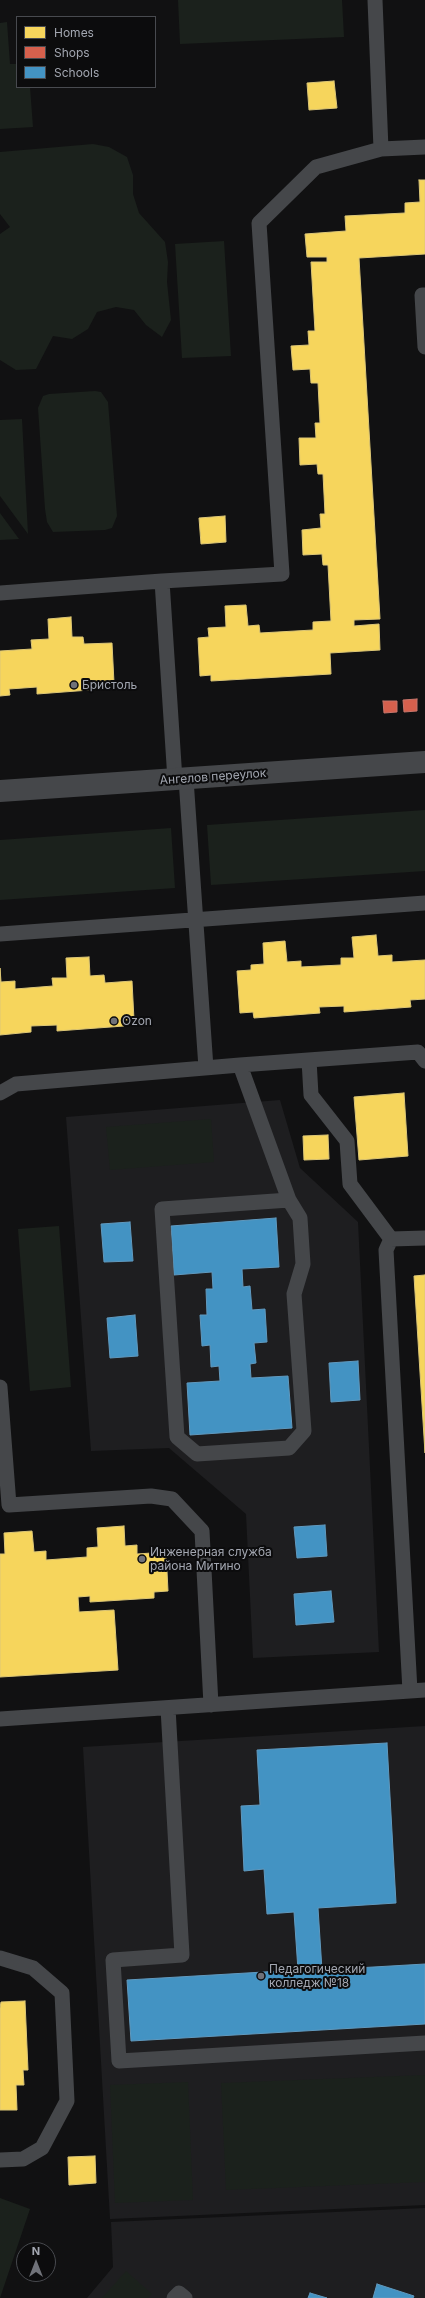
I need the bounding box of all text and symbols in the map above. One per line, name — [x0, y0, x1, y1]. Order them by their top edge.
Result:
legend — [16, 16, 156, 88]
text: Homes — [54, 25, 94, 40]
text: Shops — [54, 45, 90, 60]
text: Schools — [54, 65, 99, 80]
place label: Бристоль — [82, 678, 137, 692]
marker: Бристоль — [69, 680, 79, 690]
street label: Ангелов переулок — [159, 766, 267, 788]
place label: Ozon — [122, 1014, 152, 1028]
marker: Ozon — [109, 1016, 119, 1026]
place label: Инженерная служба района Митино — [150, 1545, 272, 1573]
marker: Инженерная служба района Митино — [137, 1554, 147, 1564]
place label: Педагогический колледж №18 — [269, 1962, 365, 1990]
marker: Педагогический колледж №18 — [256, 1971, 266, 1981]
north arrow — [16, 2242, 56, 2282]
text: N — [32, 2244, 40, 2258]

